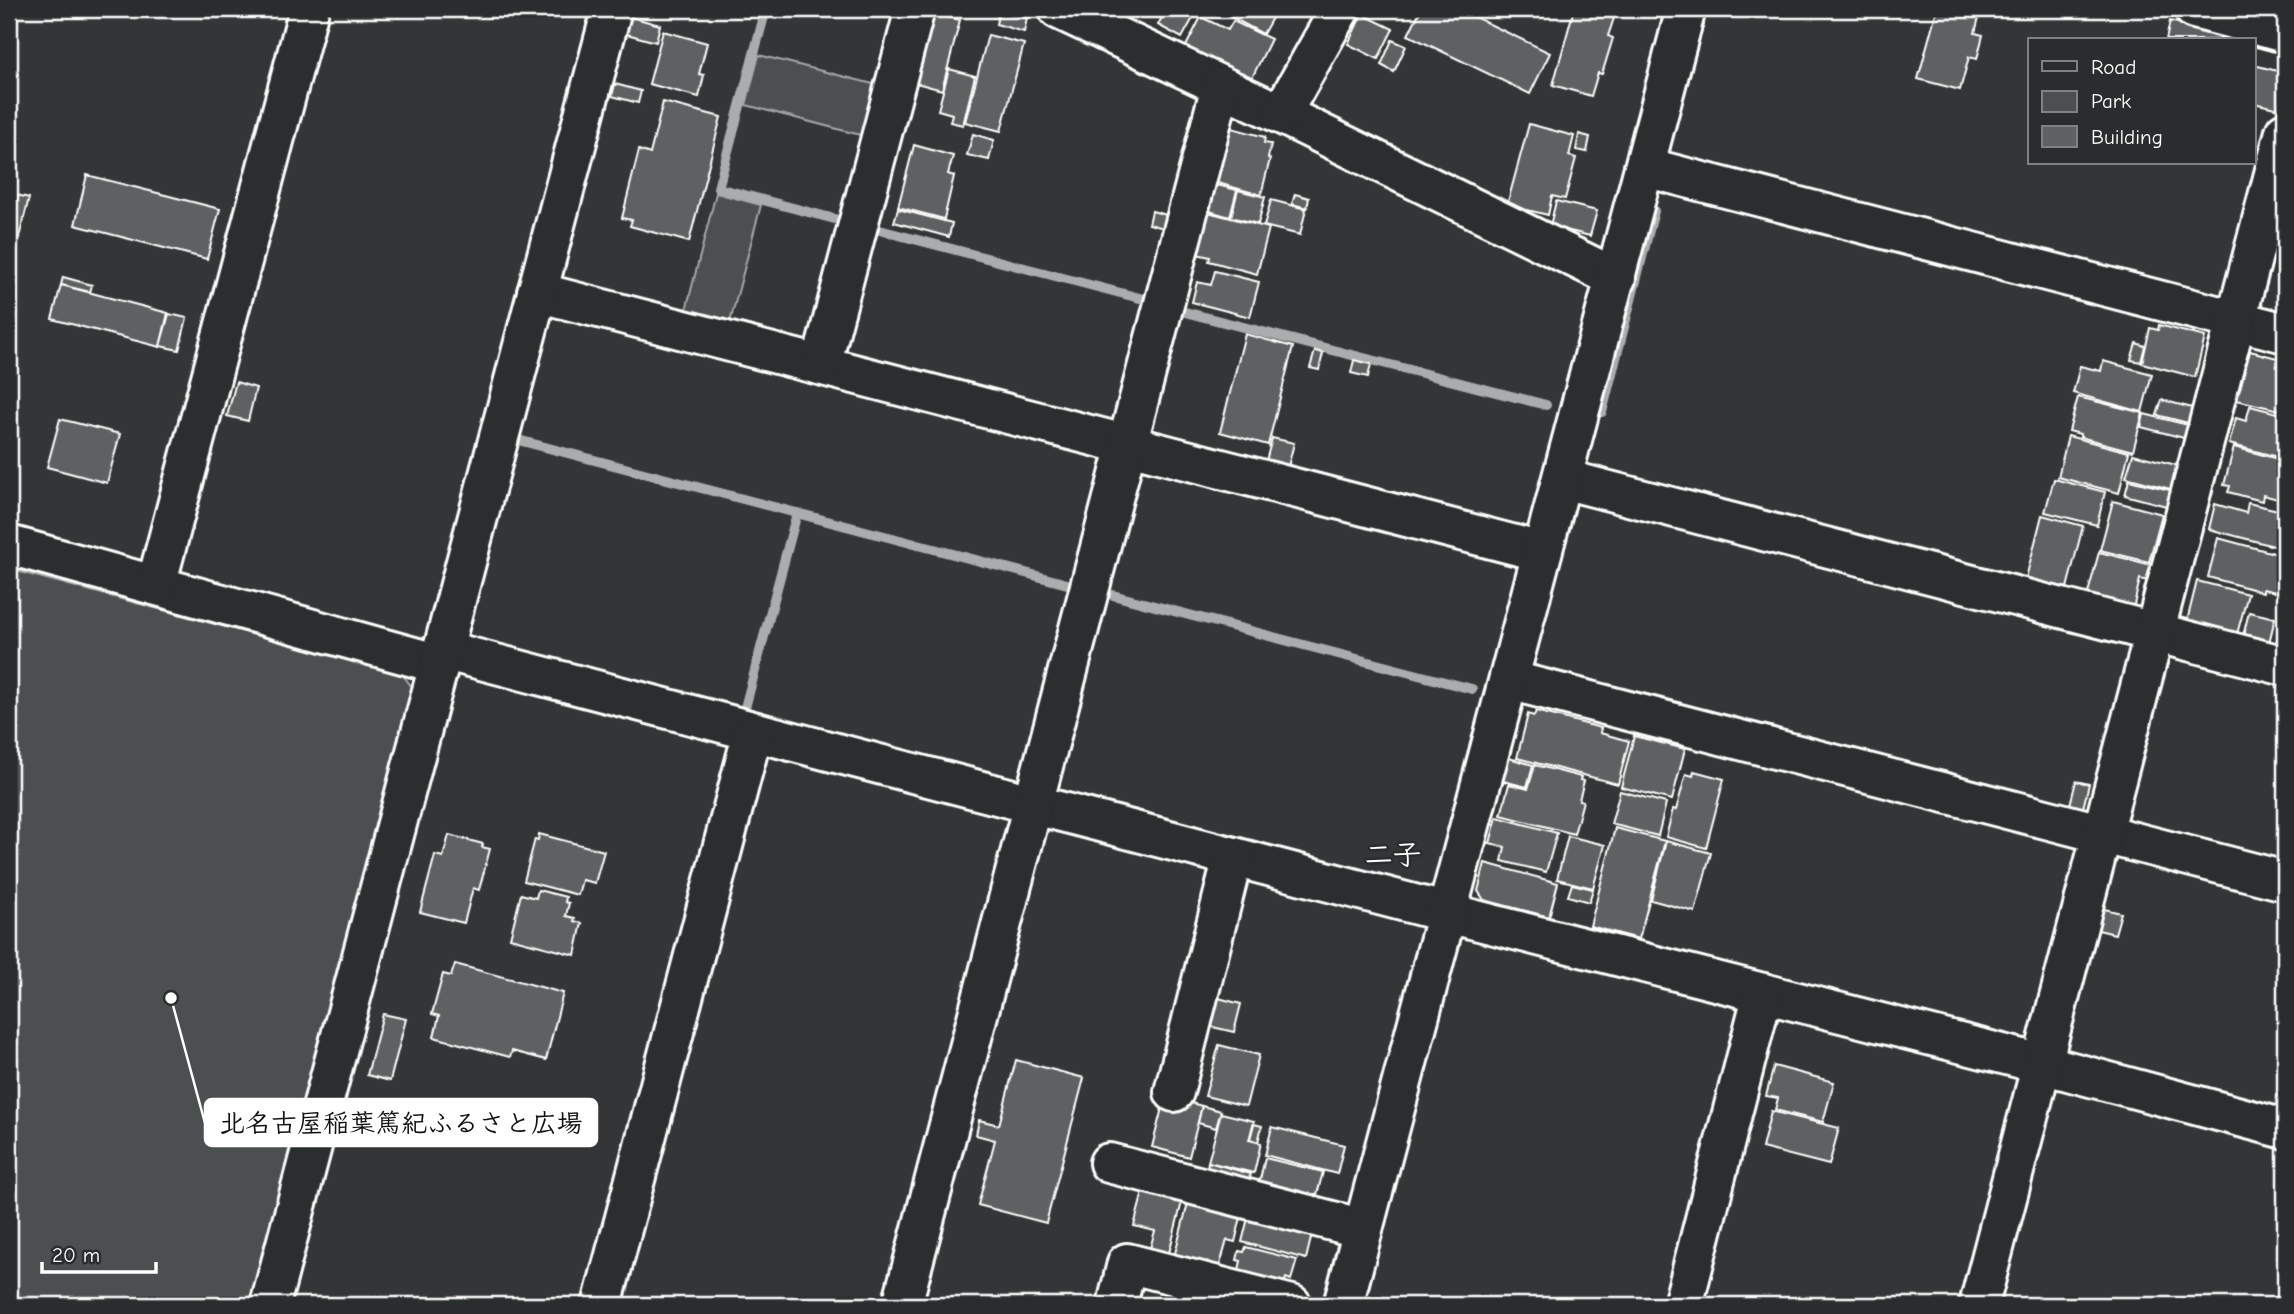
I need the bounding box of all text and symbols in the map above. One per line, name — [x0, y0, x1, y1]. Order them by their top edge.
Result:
legend — [2028, 38, 2256, 164]
text: Road — [2091, 55, 2136, 79]
text: Park — [2091, 89, 2131, 113]
text: Building — [2091, 125, 2163, 149]
district label: 二子 — [1365, 839, 1421, 871]
callout: 北名古屋稲葉篤紀ふるさと広場 — [205, 1099, 597, 1146]
text: 北名古屋稲葉篤紀ふるさと広場 — [219, 1109, 583, 1139]
scale bar — [42, 1230, 156, 1274]
text: 20 m — [52, 1243, 100, 1267]

